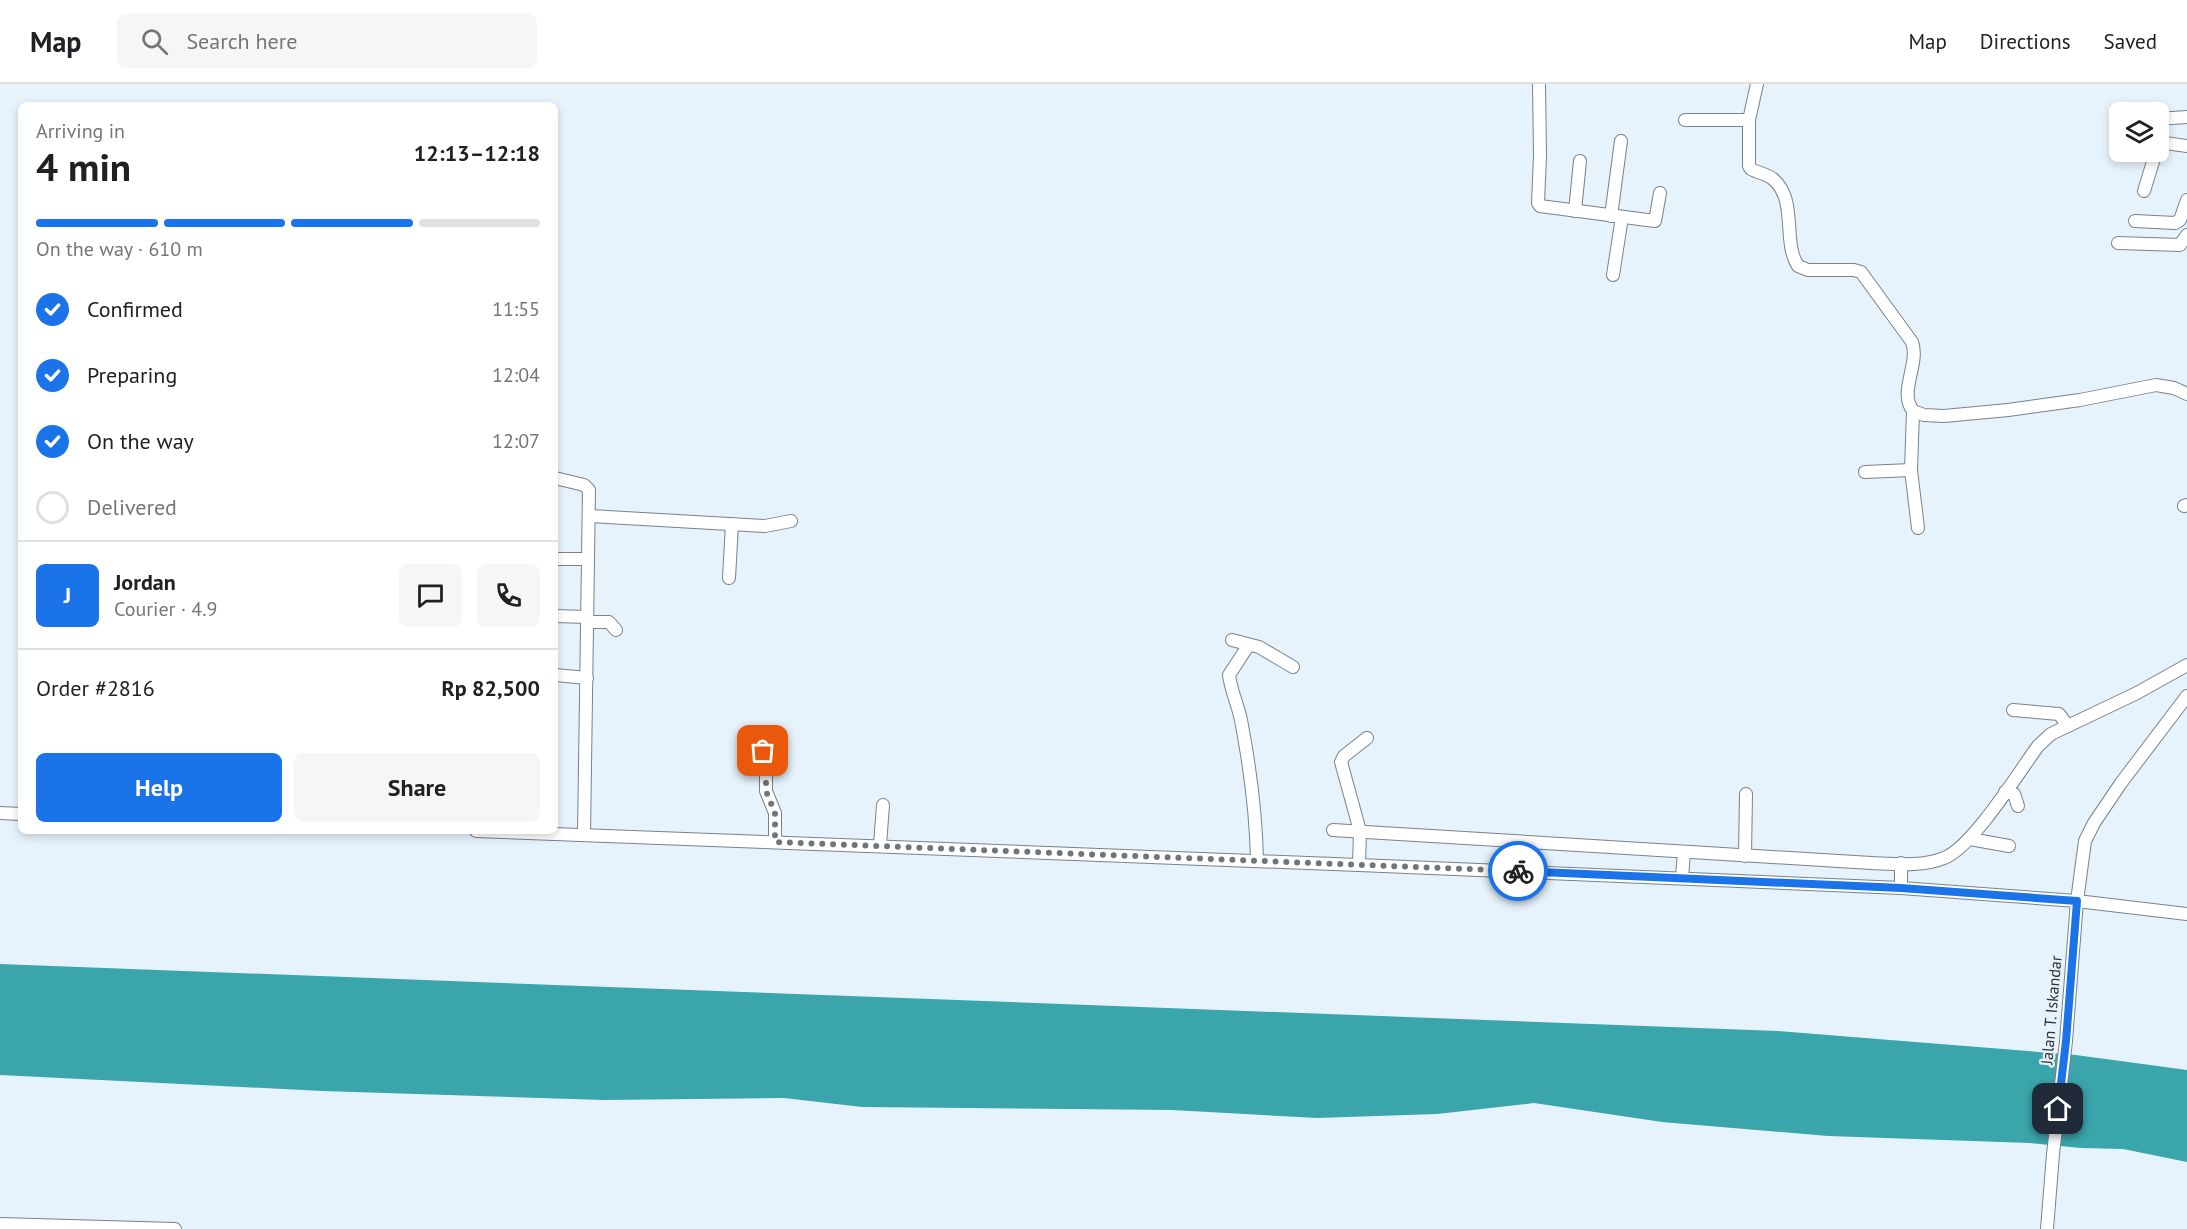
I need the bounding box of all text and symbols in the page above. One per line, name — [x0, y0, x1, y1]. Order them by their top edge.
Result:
search box — [117, 14, 537, 68]
text: Map — [30, 23, 81, 60]
icon: search — [138, 25, 171, 58]
text: Search here — [186, 27, 297, 55]
text: Map — [1908, 28, 1947, 55]
text: Directions — [1980, 28, 2071, 55]
text: Saved — [2104, 28, 2157, 55]
map controls — [2109, 102, 2169, 162]
button: layers — [2109, 102, 2169, 162]
text: Arriving in — [36, 118, 125, 144]
text: 12:13–12:18 — [414, 139, 540, 167]
text: 4 min — [36, 141, 131, 192]
text: On the way · 610 m — [36, 236, 203, 262]
icon: check — [36, 293, 69, 326]
text: Confirmed — [87, 295, 183, 323]
text: 11:55 — [492, 296, 540, 322]
icon: check — [36, 359, 69, 392]
text: Preparing — [87, 361, 177, 389]
text: 12:04 — [492, 362, 540, 388]
icon: check — [36, 425, 69, 458]
text: On the way — [87, 427, 194, 455]
text: 12:07 — [492, 428, 540, 454]
text: Delivered — [87, 493, 177, 521]
button: chat — [399, 564, 462, 627]
button: phone — [477, 564, 540, 627]
text: Jordan — [114, 568, 176, 596]
text: J — [64, 581, 71, 609]
text: Courier · 4.9 — [114, 596, 217, 622]
text: Order #2816 — [36, 674, 155, 702]
text: Rp 82,500 — [441, 674, 540, 702]
pin — [737, 725, 788, 776]
icon: bag — [746, 734, 779, 767]
button: Help — [36, 753, 282, 822]
button: Share — [294, 753, 540, 822]
courier — [1488, 841, 1548, 901]
icon: bike — [1502, 855, 1535, 888]
street label: Jalan T. Iskandar — [2036, 954, 2066, 1066]
pin — [2032, 1083, 2083, 1134]
icon: home — [2041, 1092, 2074, 1125]

